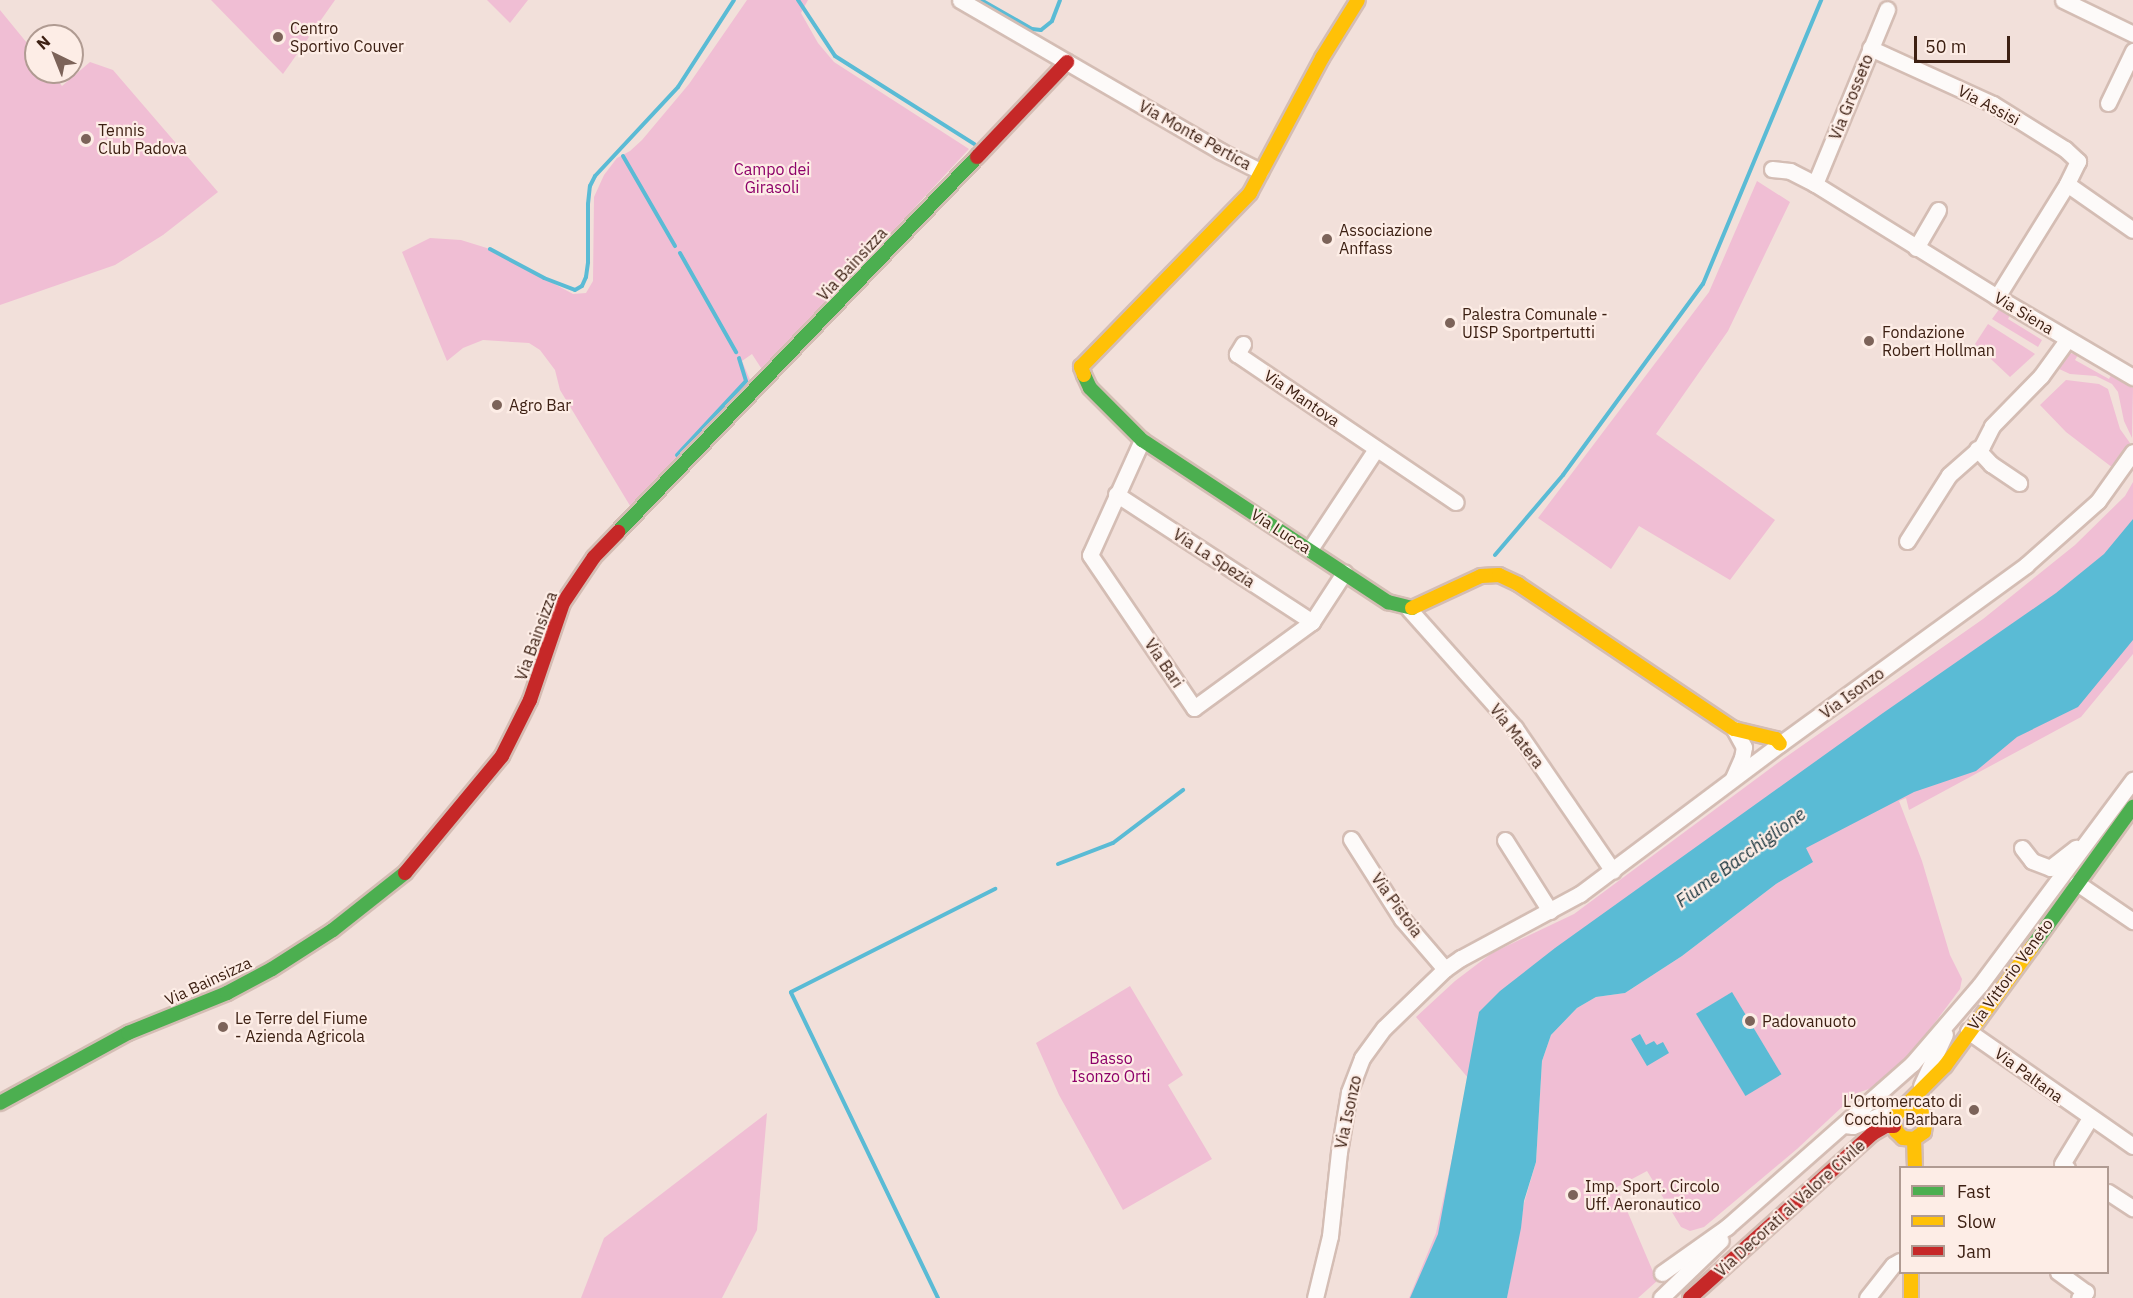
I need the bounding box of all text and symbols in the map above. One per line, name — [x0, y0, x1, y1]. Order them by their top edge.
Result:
place label: Centro Sportivo Couver — [290, 18, 404, 56]
north arrow — [24, 24, 84, 84]
scale bar — [1917, 24, 2013, 62]
marker: Centro Sportivo Couver — [271, 30, 285, 44]
text: N — [32, 31, 54, 54]
text: 50 m — [1925, 35, 1967, 58]
street label: Via Grosseto — [1825, 51, 1877, 143]
street label: Via Assisi — [1955, 81, 2023, 129]
street label: Via Monte Pertica — [1135, 96, 1255, 174]
place label: Tennis Club Padova — [98, 120, 187, 158]
marker: Tennis Club Padova — [79, 132, 93, 146]
park label: Campo dei Girasoli — [734, 159, 810, 197]
place label: Associazione Anffass — [1339, 220, 1433, 258]
street label: Via Bainsizza — [813, 223, 891, 305]
marker: Associazione Anffass — [1320, 232, 1334, 246]
street label: Via Siena — [1991, 288, 2057, 338]
place label: Palestra Comunale - UISP Sportpertutti — [1462, 304, 1608, 342]
marker: Palestra Comunale - UISP Sportpertutti — [1443, 316, 1457, 330]
place label: Fondazione Robert Hollman — [1882, 322, 1995, 360]
marker: Fondazione Robert Hollman — [1860, 332, 1878, 350]
street label: Via Mantova — [1260, 366, 1344, 430]
place label: Agro Bar — [509, 395, 571, 415]
marker: Agro Bar — [490, 398, 504, 412]
street label: Via Lucca — [1247, 505, 1315, 557]
street label: Via La Spezia — [1170, 524, 1258, 592]
street label: Via Bainsizza — [511, 589, 561, 683]
street label: Via Bari — [1141, 635, 1187, 691]
street label: Via Isonzo — [1816, 663, 1888, 723]
street label: Via Matera — [1486, 700, 1548, 772]
water label: Fiume Bacchiglione — [1672, 804, 1810, 912]
street label: Via Pistoia — [1367, 869, 1427, 941]
street label: Via Vittorio Veneto — [1963, 915, 2057, 1033]
street label: Via Bainsizza — [162, 953, 254, 1009]
place label: Le Terre del Fiume - Azienda Agricola — [235, 1008, 368, 1046]
place label: Padovanuoto — [1762, 1011, 1856, 1031]
marker: Padovanuoto — [1743, 1014, 1757, 1028]
marker: Le Terre del Fiume - Azienda Agricola — [216, 1020, 230, 1034]
street label: Via Paltana — [1991, 1044, 2067, 1106]
park label: Basso Isonzo Orti — [1071, 1048, 1151, 1086]
street label: Via Isonzo — [1331, 1074, 1365, 1150]
place label: L'Ortomercato di Cocchio Barbara — [1843, 1091, 1962, 1129]
marker: L'Ortomercato di Cocchio Barbara — [1967, 1103, 1981, 1117]
street label: Via Decorati al Valore Civile — [1711, 1136, 1869, 1280]
legend — [1899, 1166, 2109, 1274]
place label: Imp. Sport. Circolo Uff. Aeronautico — [1585, 1176, 1720, 1214]
text: Fast — [1957, 1180, 1991, 1203]
marker: Imp. Sport. Circolo Uff. Aeronautico — [1566, 1188, 1580, 1202]
text: Slow — [1957, 1210, 1996, 1233]
text: Jam — [1957, 1240, 1992, 1263]

